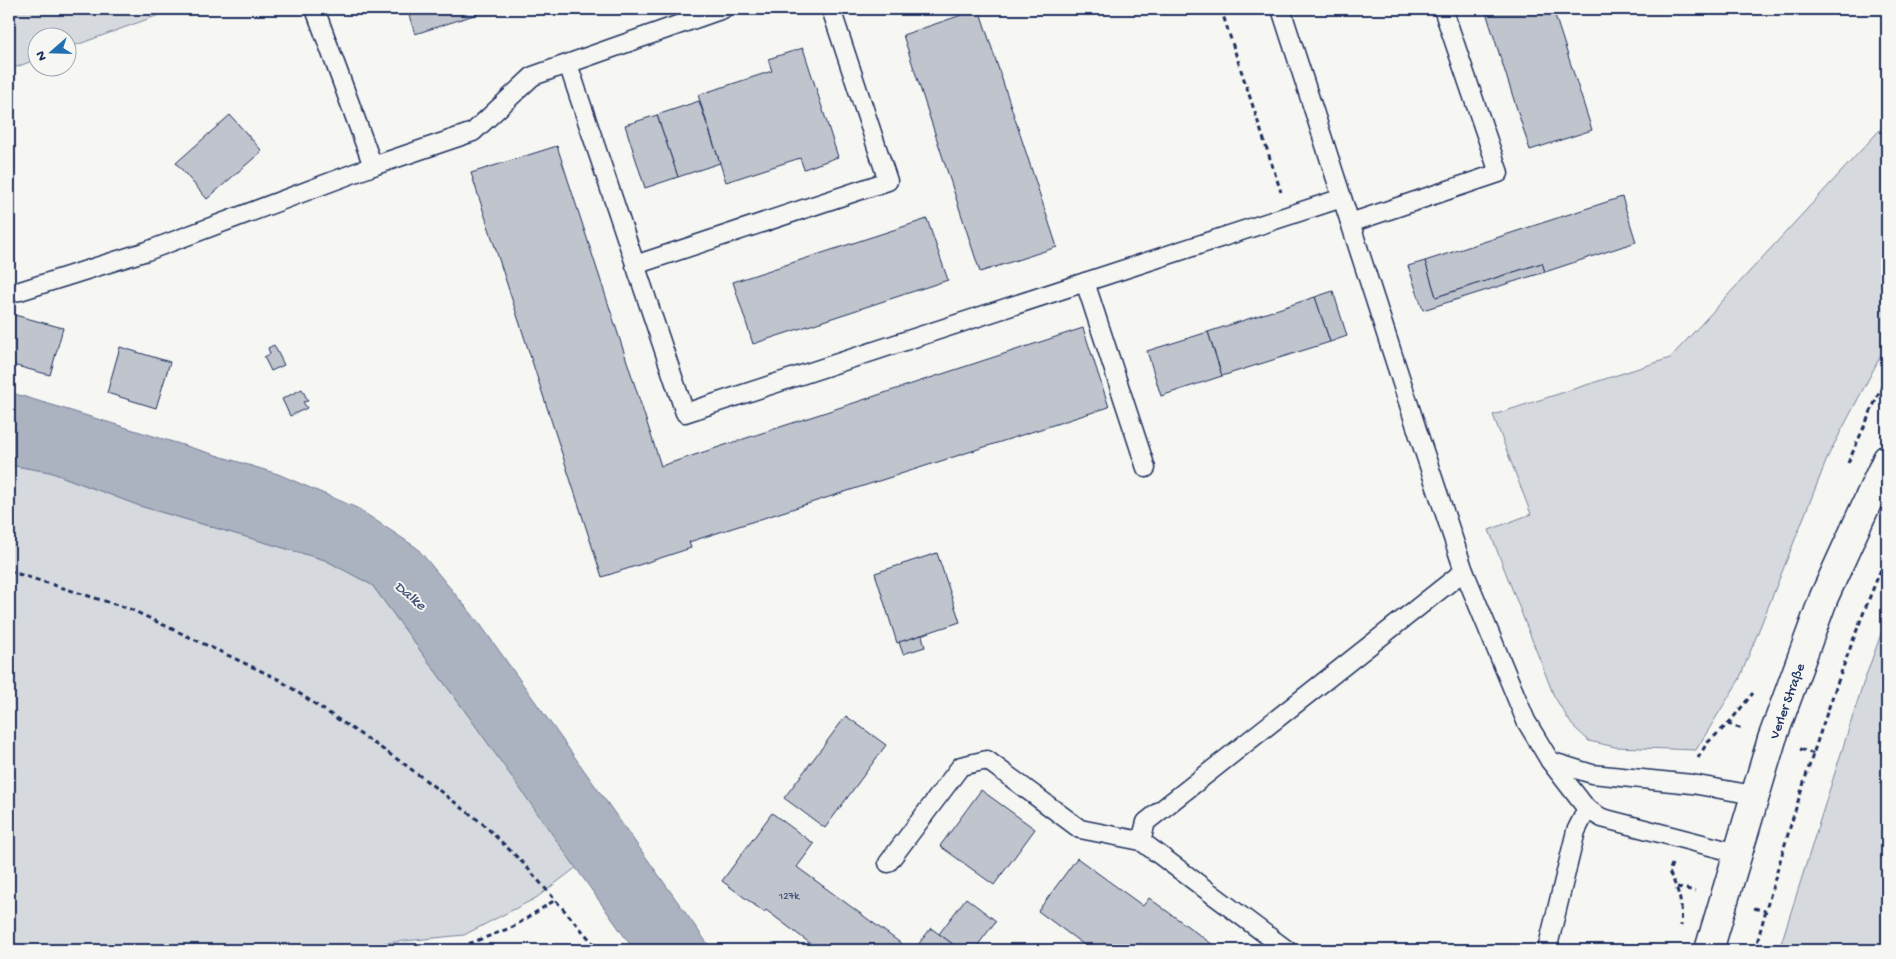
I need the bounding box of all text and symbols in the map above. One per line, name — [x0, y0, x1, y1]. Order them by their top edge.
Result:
north arrow — [28, 28, 78, 78]
text: N — [33, 48, 52, 63]
water label: Dalke — [390, 578, 430, 616]
street label: Verler Straße — [1766, 661, 1810, 743]
house number: 127k — [778, 891, 800, 903]

